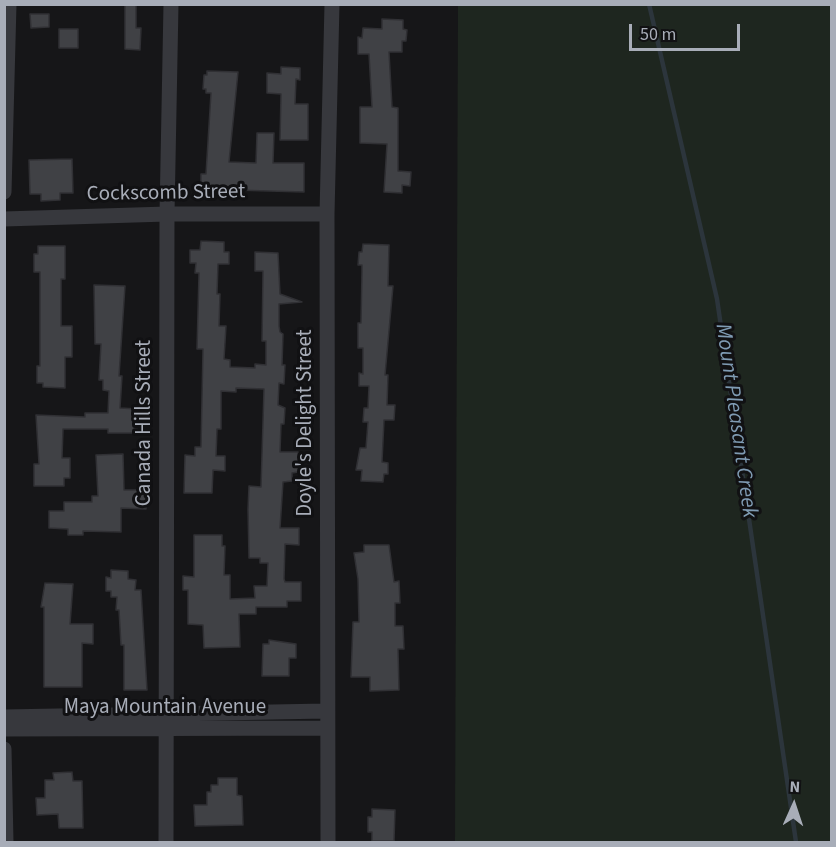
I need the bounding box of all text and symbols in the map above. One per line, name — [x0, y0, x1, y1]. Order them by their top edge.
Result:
scale bar — [632, 12, 743, 50]
text: 50 m — [640, 22, 676, 47]
street label: Cockscomb Street — [87, 180, 245, 208]
water label: Mount Pleasant Creek — [708, 322, 762, 520]
street label: Doyle's Delight Street — [293, 329, 319, 517]
street label: Canada Hills Street — [132, 340, 158, 506]
street label: Maya Mountain Avenue — [64, 695, 266, 721]
north arrow — [764, 775, 824, 835]
text: N — [789, 776, 801, 798]

